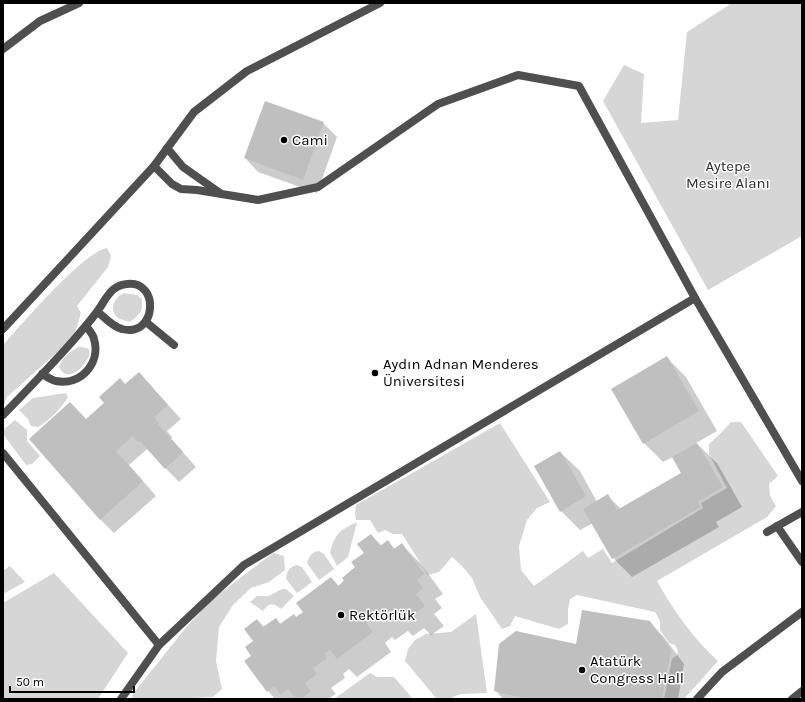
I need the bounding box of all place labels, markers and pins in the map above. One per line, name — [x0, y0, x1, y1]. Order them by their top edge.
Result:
place label: Cami — [292, 131, 328, 149]
marker: Cami — [279, 135, 289, 145]
place label: Aydın Adnan Menderes Üniversitesi — [383, 355, 539, 390]
marker: Aydın Adnan Menderes Üniversitesi — [370, 368, 380, 378]
place label: Rektörlük — [349, 606, 415, 624]
marker: Rektörlük — [336, 610, 346, 620]
place label: Atatürk Congress Hall — [590, 652, 684, 687]
marker: Atatürk Congress Hall — [577, 665, 587, 675]

